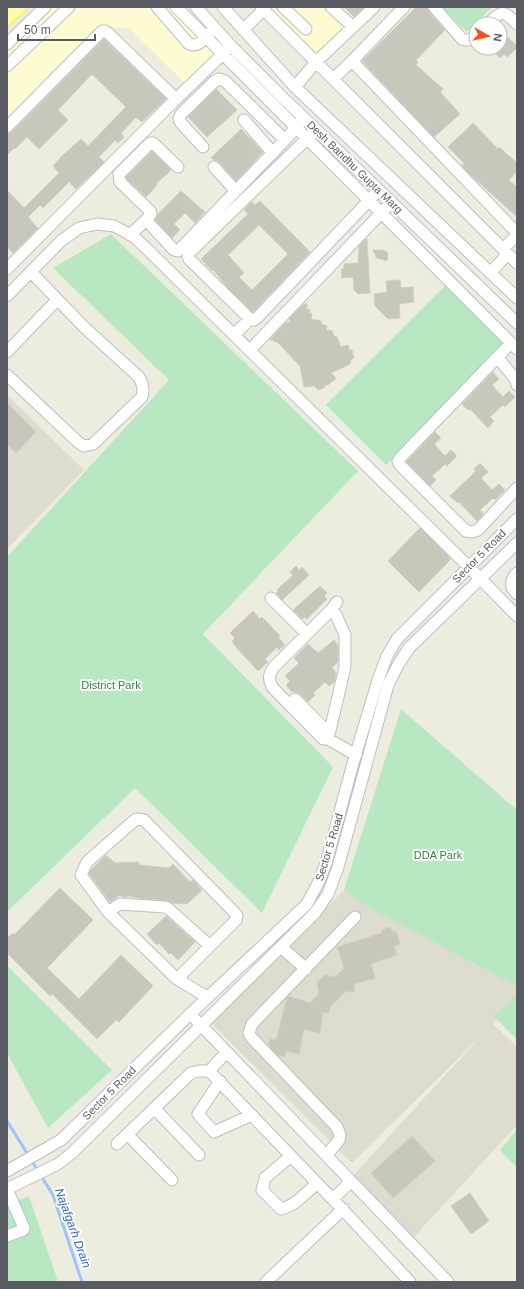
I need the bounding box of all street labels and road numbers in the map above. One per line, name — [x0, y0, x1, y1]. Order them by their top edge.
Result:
street label: Desh Bandhu Gupta Marg — [305, 118, 405, 216]
street label: Sector 5 Road — [450, 527, 508, 585]
street label: Sector 5 Road — [313, 812, 345, 882]
street label: Sector 5 Road — [80, 1064, 138, 1122]

